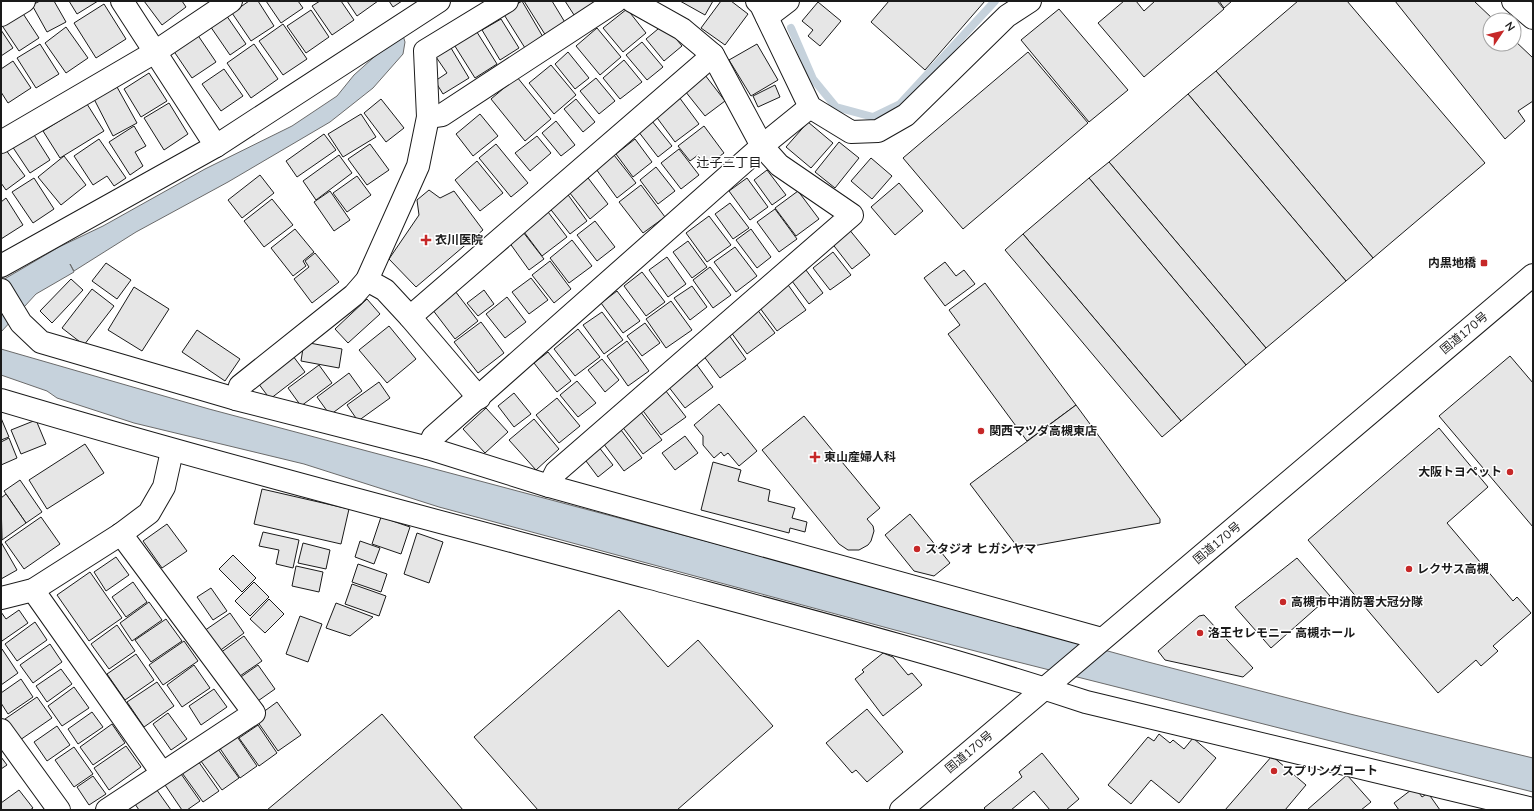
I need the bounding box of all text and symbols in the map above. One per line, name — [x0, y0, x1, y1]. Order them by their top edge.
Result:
north arrow — [1482, 12, 1522, 52]
text: N — [1502, 19, 1518, 34]
district label: 辻子三丁目 — [696, 154, 762, 170]
place label: 衣川医院 — [435, 232, 483, 247]
marker: 衣川医院 — [420, 234, 432, 246]
place label: 内黒地橋 — [1428, 255, 1477, 270]
marker: 内黒地橋 — [1479, 258, 1489, 268]
street label: 国道170号 — [1437, 308, 1491, 357]
place label: 関西マツダ高槻東店 — [989, 423, 1097, 438]
marker: 関西マツダ高槻東店 — [976, 426, 986, 436]
place label: 東山産婦人科 — [824, 449, 896, 464]
marker: 東山産婦人科 — [809, 451, 821, 463]
place label: 大阪トヨペット — [1418, 464, 1502, 479]
marker: 大阪トヨペット — [1505, 467, 1515, 477]
street label: 国道170号 — [1190, 518, 1244, 567]
place label: スタジオ ヒガシヤマ — [925, 541, 1036, 556]
marker: スタジオ ヒガシヤマ — [912, 544, 922, 554]
place label: レクサス高槻 — [1417, 561, 1489, 576]
marker: レクサス高槻 — [1404, 564, 1414, 574]
place label: 高槻市中消防署大冠分隊 — [1291, 594, 1423, 609]
marker: 高槻市中消防署大冠分隊 — [1278, 597, 1288, 607]
place label: 洛王セレモニー 高槻ホール — [1208, 625, 1355, 640]
marker: 洛王セレモニー 高槻ホール — [1195, 628, 1205, 638]
street label: 国道170号 — [942, 727, 996, 776]
place label: スプリングコート — [1282, 763, 1378, 778]
marker: スプリングコート — [1269, 766, 1279, 776]

